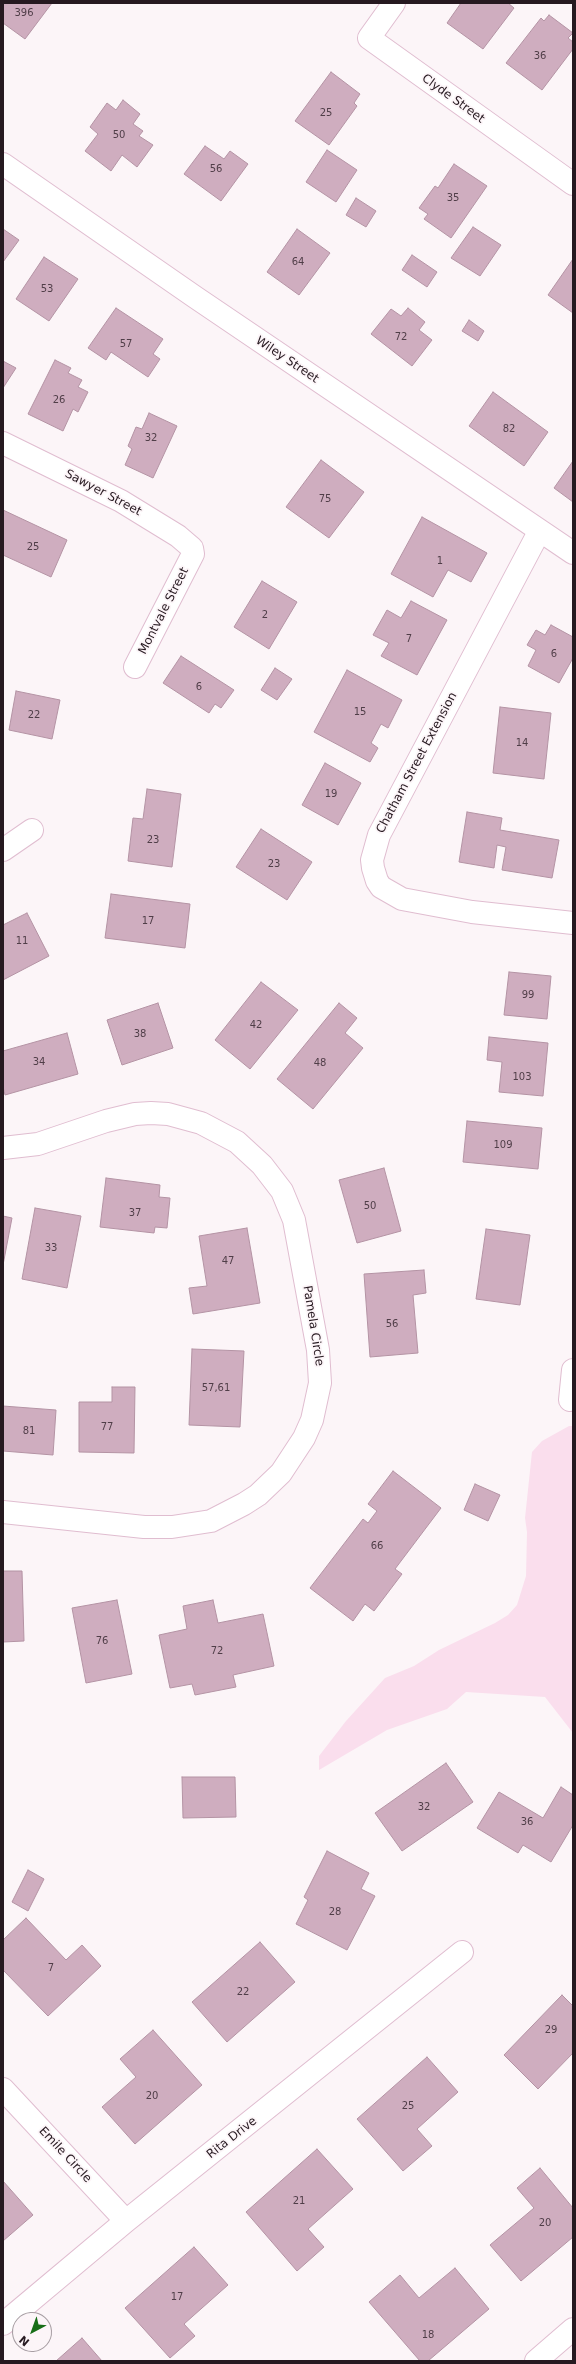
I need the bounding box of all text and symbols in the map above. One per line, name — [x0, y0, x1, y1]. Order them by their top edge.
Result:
house number: 396 — [14, 7, 34, 19]
house number: 36 — [534, 50, 546, 62]
street label: Clyde Street — [419, 71, 487, 127]
house number: 25 — [320, 107, 332, 119]
house number: 50 — [113, 129, 125, 141]
house number: 56 — [210, 163, 222, 175]
house number: 35 — [447, 192, 459, 204]
house number: 64 — [292, 256, 304, 268]
house number: 53 — [41, 283, 53, 295]
house number: 72 — [395, 331, 407, 343]
street label: Wiley Street — [253, 334, 321, 386]
house number: 57 — [120, 338, 132, 350]
house number: 26 — [53, 394, 65, 406]
house number: 82 — [503, 423, 515, 435]
house number: 32 — [145, 432, 157, 444]
street label: Sawyer Street — [62, 467, 144, 519]
house number: 75 — [319, 493, 331, 505]
house number: 25 — [27, 541, 39, 553]
house number: 1 — [437, 555, 443, 567]
street label: Montvale Street — [136, 565, 192, 657]
house number: 2 — [262, 609, 268, 621]
house number: 7 — [406, 633, 412, 645]
house number: 6 — [551, 648, 557, 660]
house number: 6 — [196, 681, 202, 693]
street label: Chatham Street Extension — [374, 690, 460, 836]
house number: 15 — [354, 706, 366, 718]
house number: 22 — [28, 709, 40, 721]
house number: 14 — [516, 737, 528, 749]
house number: 19 — [325, 788, 337, 800]
house number: 23 — [147, 834, 159, 846]
house number: 23 — [268, 858, 280, 870]
house number: 17 — [142, 915, 154, 927]
house number: 11 — [16, 935, 28, 947]
house number: 99 — [522, 989, 534, 1001]
house number: 42 — [250, 1019, 262, 1031]
house number: 38 — [134, 1028, 146, 1040]
house number: 34 — [33, 1056, 45, 1068]
house number: 48 — [314, 1057, 326, 1069]
house number: 103 — [512, 1071, 532, 1083]
house number: 109 — [493, 1139, 513, 1151]
house number: 50 — [364, 1200, 376, 1212]
house number: 37 — [129, 1207, 141, 1219]
house number: 33 — [45, 1242, 57, 1254]
house number: 47 — [222, 1255, 234, 1267]
street label: Pamela Circle — [300, 1285, 326, 1367]
house number: 56 — [386, 1318, 398, 1330]
house number: 57,61 — [202, 1382, 230, 1394]
house number: 77 — [101, 1421, 113, 1433]
house number: 81 — [23, 1425, 35, 1437]
house number: 66 — [371, 1540, 383, 1552]
house number: 76 — [96, 1635, 108, 1647]
house number: 72 — [211, 1645, 223, 1657]
house number: 32 — [418, 1801, 430, 1813]
house number: 36 — [521, 1816, 533, 1828]
house number: 28 — [329, 1906, 341, 1918]
house number: 7 — [48, 1962, 54, 1974]
house number: 22 — [237, 1986, 249, 1998]
house number: 29 — [545, 2024, 557, 2036]
house number: 20 — [146, 2090, 158, 2102]
house number: 25 — [402, 2100, 414, 2112]
street label: Rita Drive — [204, 2114, 260, 2162]
street label: Emile Circle — [36, 2124, 94, 2186]
house number: 21 — [293, 2195, 305, 2207]
house number: 20 — [539, 2217, 551, 2229]
house number: 17 — [171, 2291, 183, 2303]
north arrow — [12, 2312, 52, 2352]
house number: 18 — [422, 2329, 434, 2341]
text: N — [17, 2333, 32, 2349]

